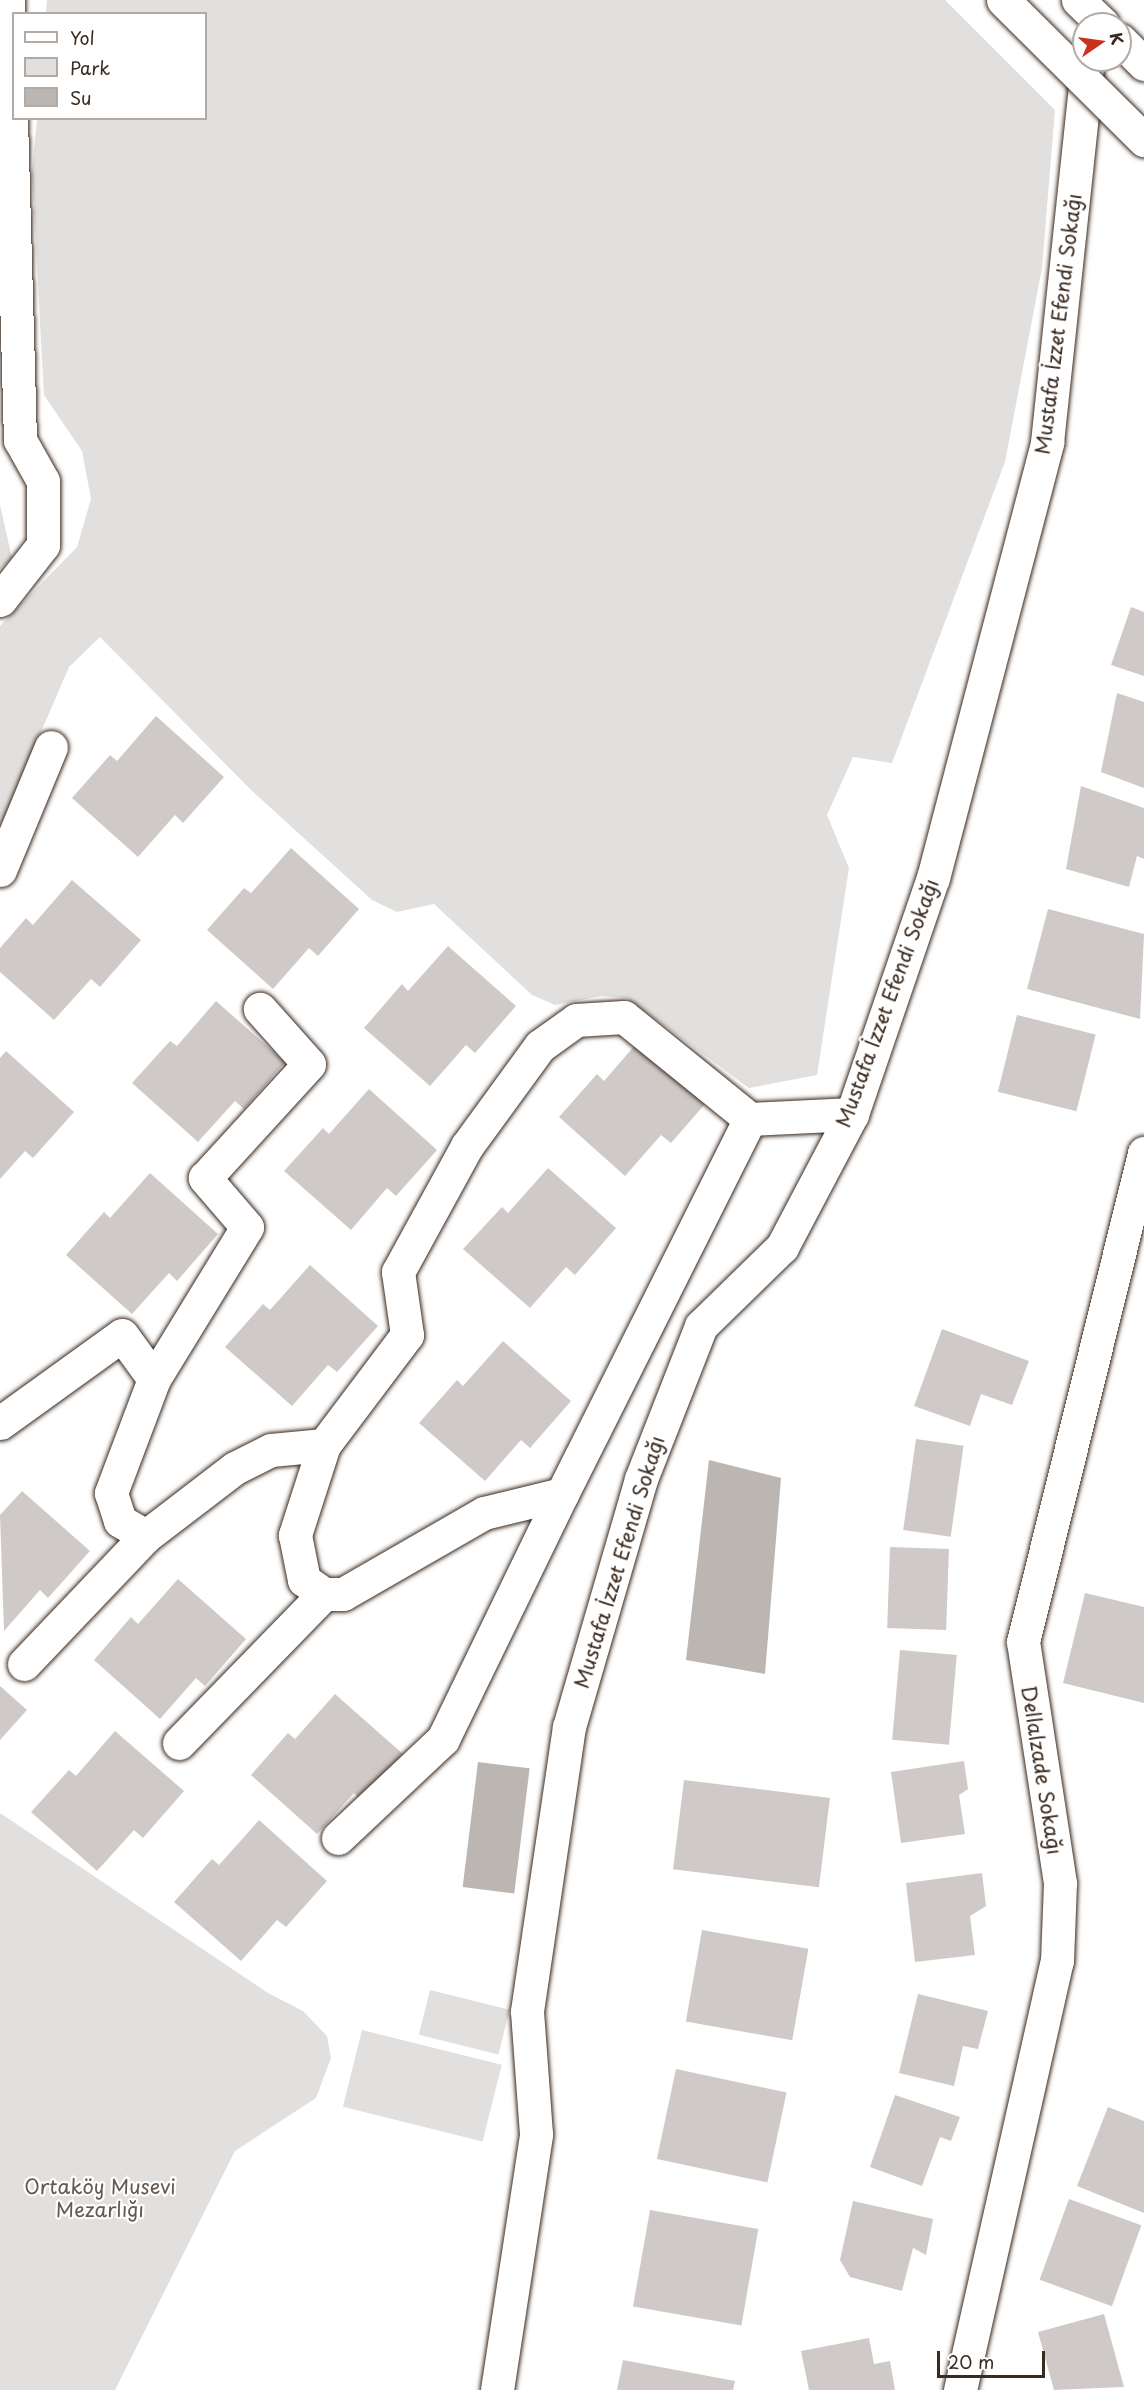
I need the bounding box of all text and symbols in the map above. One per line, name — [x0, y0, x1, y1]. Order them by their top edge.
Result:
legend — [12, 12, 207, 120]
north arrow — [1072, 12, 1132, 72]
text: Yol — [70, 24, 95, 51]
text: K — [1105, 30, 1131, 47]
text: Park — [70, 54, 110, 81]
text: Su — [70, 84, 91, 111]
street label: Mustafa İzzet Efendi Sokağı — [1030, 190, 1086, 458]
street label: Mustafa İzzet Efendi Sokağı — [830, 873, 944, 1133]
street label: Mustafa İzzet Efendi Sokağı — [568, 1431, 670, 1693]
street label: Dellalzade Sokağı — [1017, 1684, 1067, 1856]
park label: Ortaköy Musevi Mezarlığı — [24, 2174, 176, 2221]
scale bar — [940, 2339, 1048, 2377]
text: 20 m — [948, 2348, 994, 2375]

